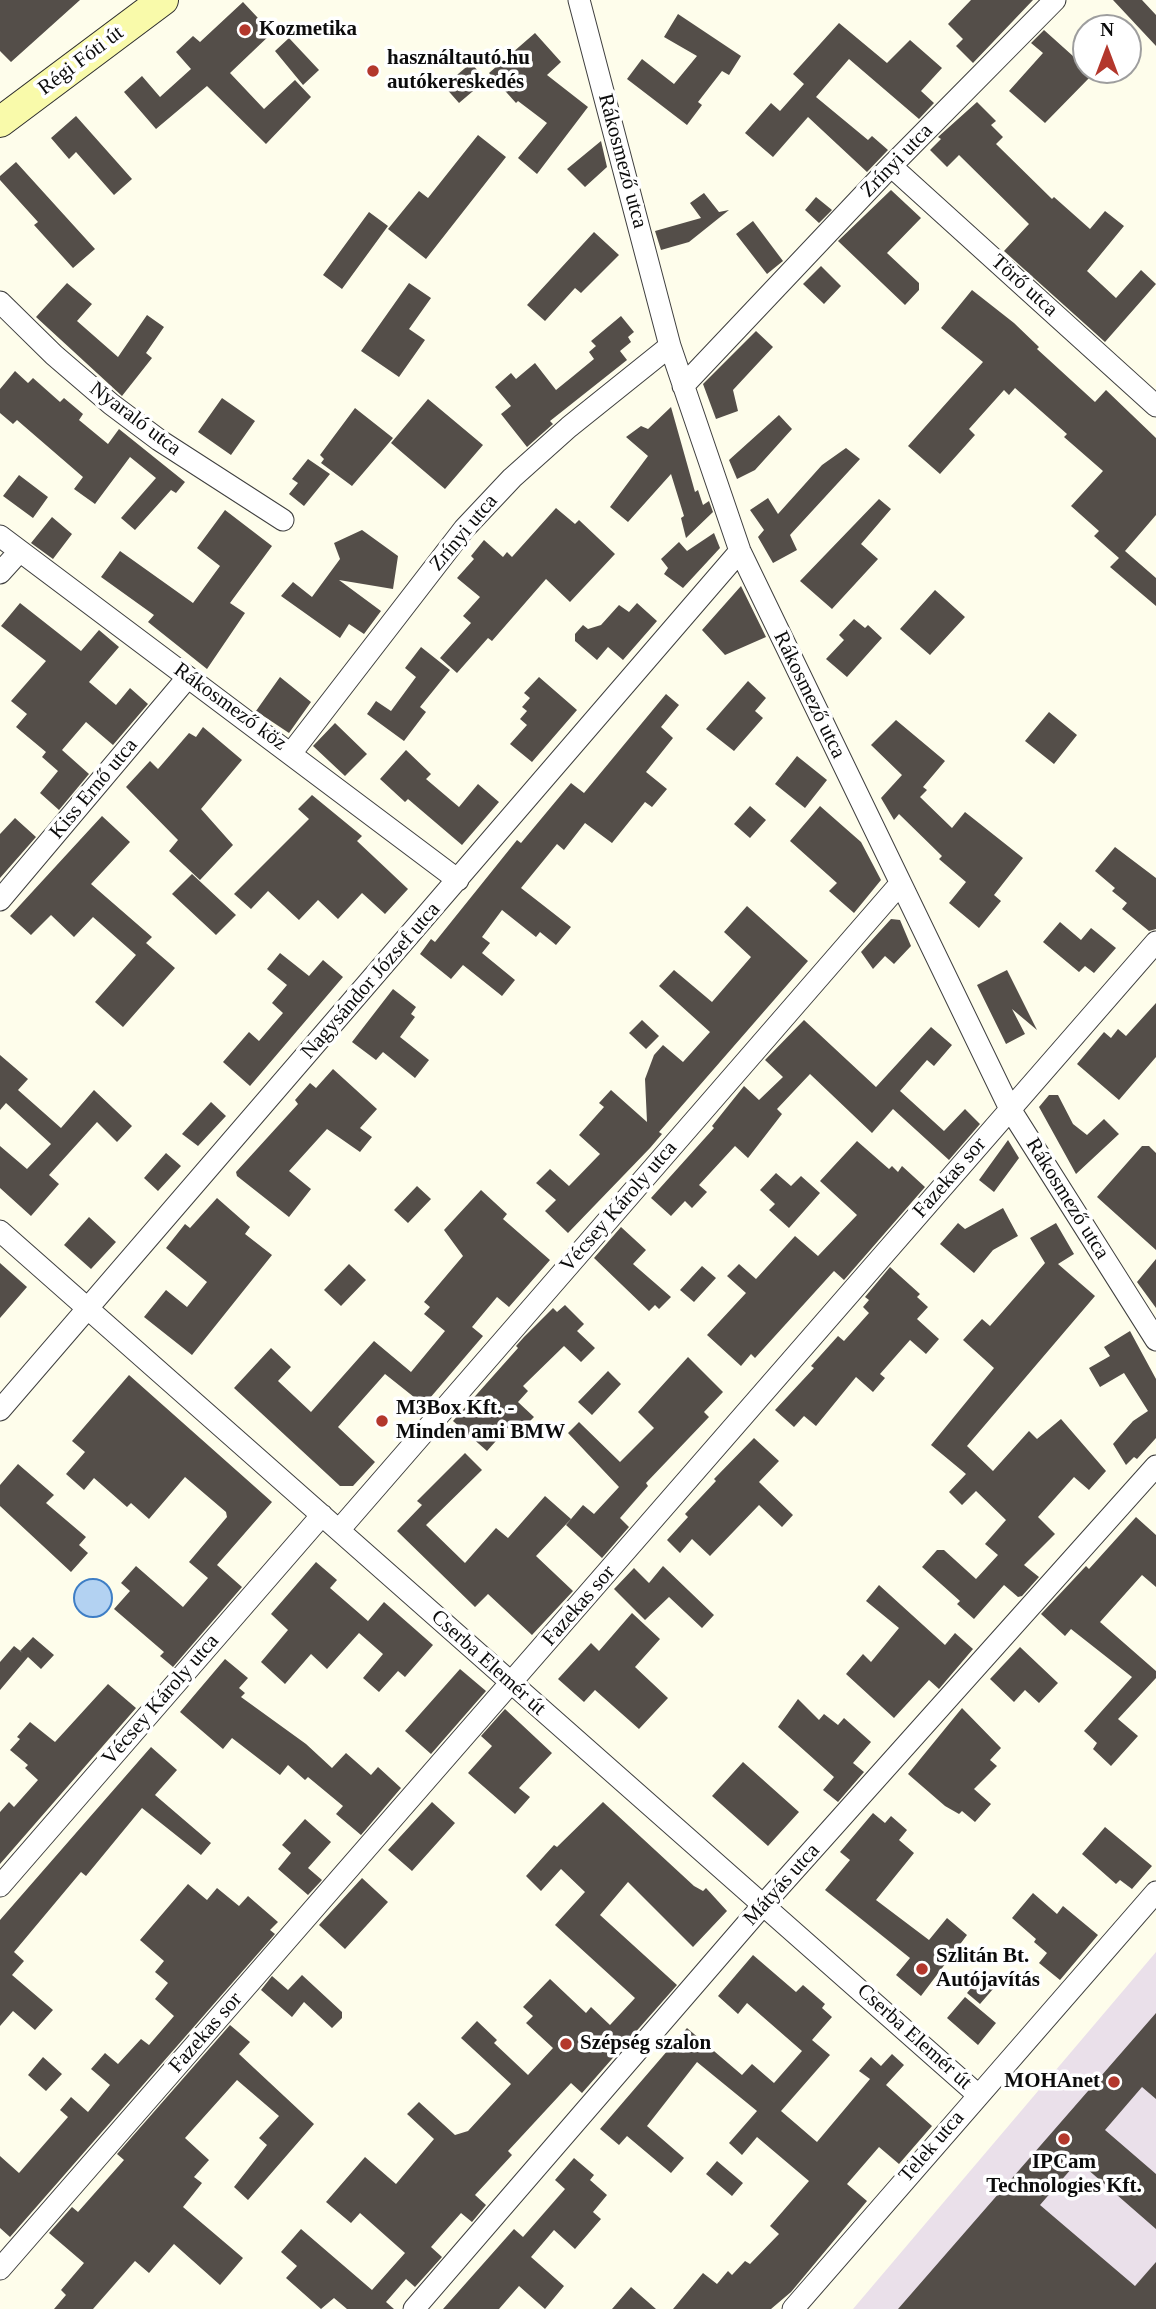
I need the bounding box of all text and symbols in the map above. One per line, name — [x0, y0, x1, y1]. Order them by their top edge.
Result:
north arrow — [1072, 14, 1142, 84]
place label: Kozmetika — [259, 17, 357, 43]
text: N — [1100, 19, 1114, 40]
street label: Régi Fóti út — [33, 21, 129, 101]
marker: Kozmetika — [237, 22, 253, 38]
place label: használtautó.hu autókereskedés — [387, 46, 530, 96]
marker: használtautó.hu autókereskedés — [365, 63, 381, 79]
street label: Rákosmező utca — [592, 91, 652, 231]
street label: Zrínyi utca — [856, 119, 938, 203]
street label: Törő utca — [985, 250, 1063, 322]
street label: Nyaraló utca — [84, 376, 186, 462]
street label: Zrínyi utca — [425, 489, 503, 577]
street label: Rákosmező utca — [767, 627, 851, 763]
street label: Rákosmező köz — [169, 658, 291, 756]
street label: Kiss Ernő utca — [45, 734, 143, 844]
street label: Nagysándor József utca — [296, 897, 446, 1065]
street label: Fazekas sor — [908, 1133, 992, 1223]
street label: Rákosmező utca — [1020, 1134, 1114, 1264]
street label: Vécsey Károly utca — [555, 1136, 683, 1278]
place label: M3Box Kft. - Minden ami BMW — [396, 1396, 565, 1446]
marker: M3Box Kft. - Minden ami BMW — [374, 1413, 390, 1429]
street label: Fazekas sor — [537, 1561, 621, 1651]
street label: Cserba Elemér út — [425, 1605, 551, 1721]
street label: Vécsey Károly utca — [97, 1629, 225, 1771]
street label: Mátyás utca — [738, 1839, 826, 1931]
place label: Szlitán Bt. Autójavítás — [936, 1944, 1040, 1994]
marker: Szlitán Bt. Autójavítás — [914, 1961, 930, 1977]
street label: Cserba Elemér út — [851, 1979, 977, 2095]
street label: Fazekas sor — [164, 1988, 248, 2078]
place label: Szépség szalon — [580, 2031, 711, 2057]
marker: Szépség szalon — [558, 2036, 574, 2052]
place label: MOHAnet — [1004, 2069, 1100, 2095]
marker: MOHAnet — [1106, 2074, 1122, 2090]
street label: Telek utca — [894, 2106, 970, 2188]
marker: IPCam Technologies Kft. — [1056, 2131, 1072, 2147]
place label: IPCam Technologies Kft. — [986, 2150, 1142, 2200]

